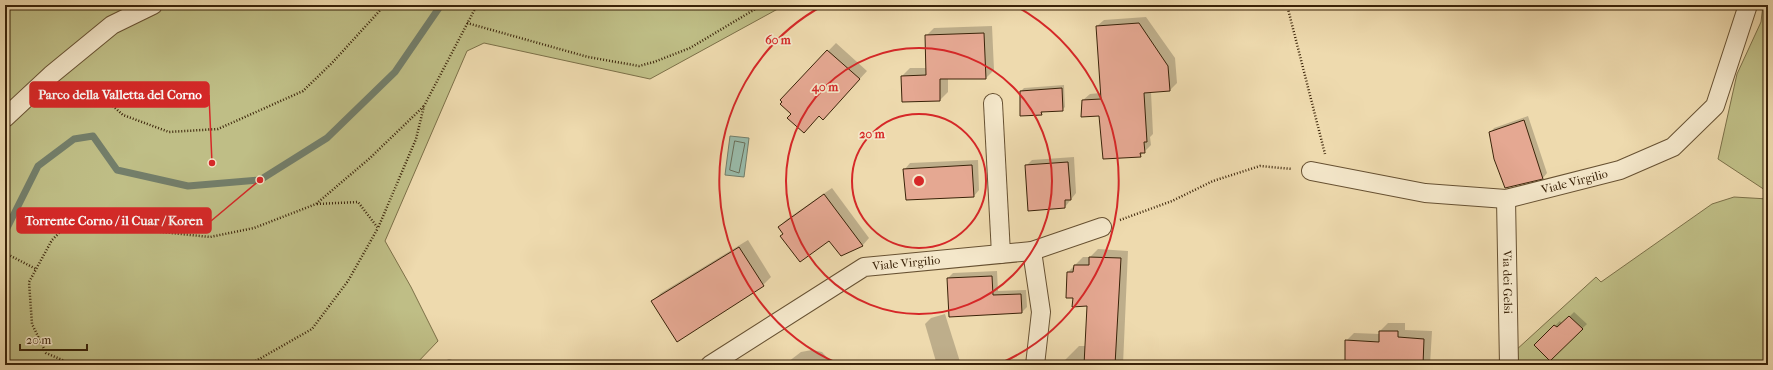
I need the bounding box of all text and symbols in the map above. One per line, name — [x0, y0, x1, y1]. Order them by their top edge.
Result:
text: 60 m — [765, 33, 792, 47]
text: 40 m — [811, 80, 839, 95]
callout: Parco della Valletta del Corno — [30, 82, 209, 107]
text: Parco della Valletta del Corno — [38, 87, 202, 102]
text: 20 m — [859, 127, 886, 141]
street label: Viale Virgilio — [1539, 166, 1609, 197]
centre of rings — [912, 174, 926, 188]
callout: Torrente Corno / il Cuar / Koren — [17, 208, 211, 233]
text: Torrente Corno / il Cuar / Koren — [24, 213, 204, 228]
street label: Via dei Gelsi — [1500, 249, 1515, 314]
street label: Viale Virgilio — [871, 253, 941, 273]
scale bar — [20, 326, 87, 352]
text: 20 m — [26, 333, 51, 347]

